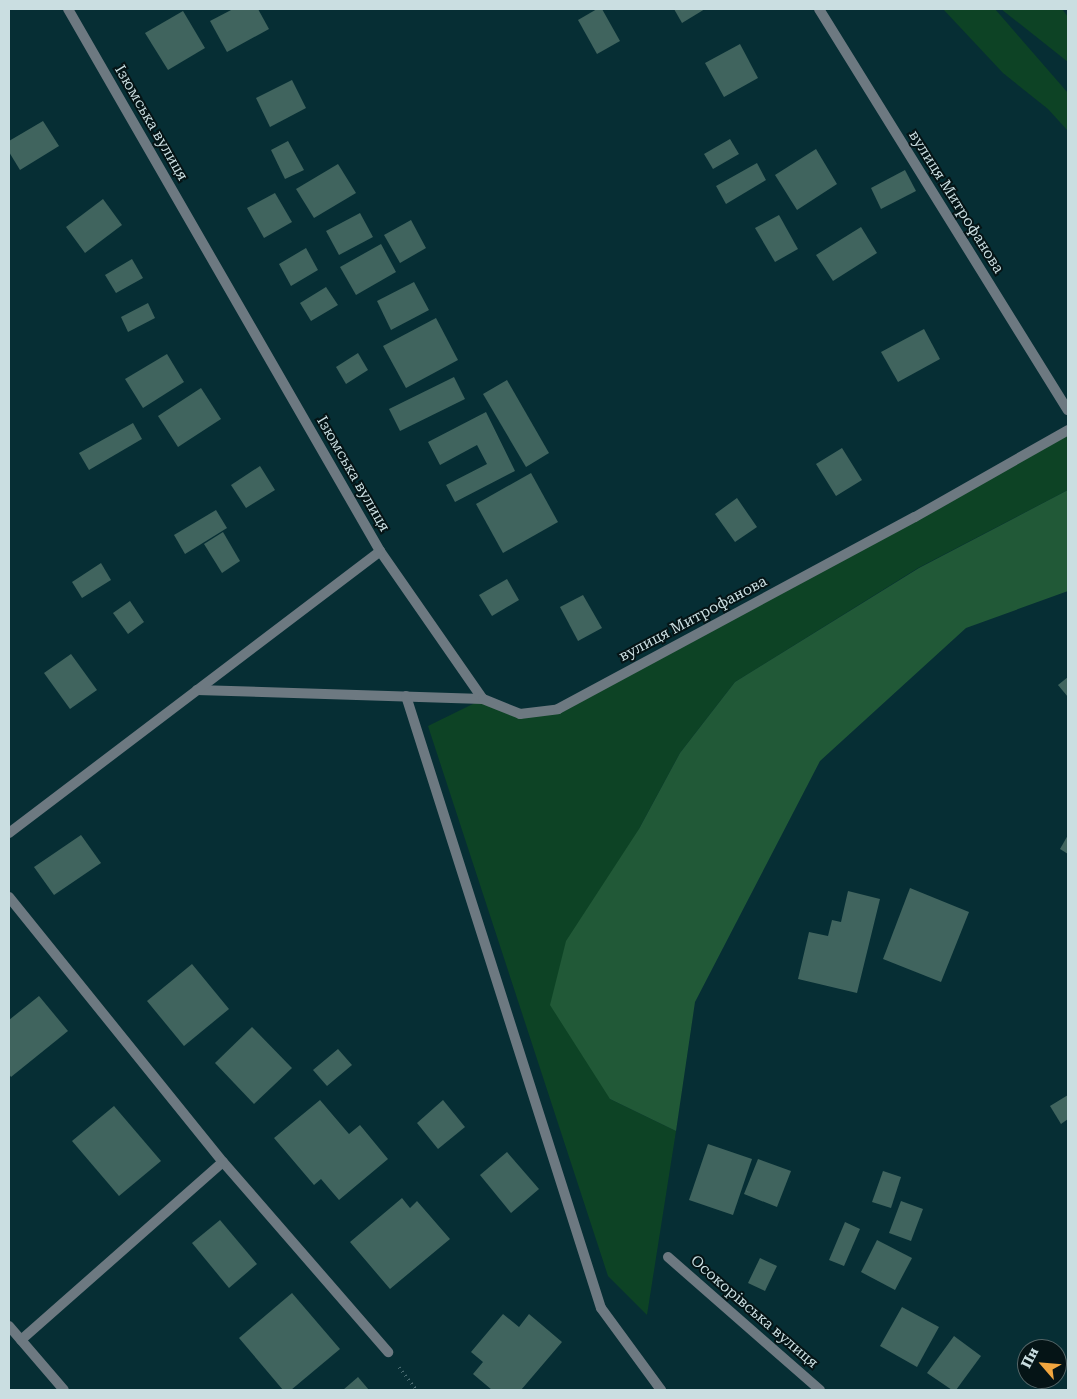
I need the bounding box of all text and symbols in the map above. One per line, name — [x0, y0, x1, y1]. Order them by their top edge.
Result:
street label: Ізюмська вулиця — [111, 62, 191, 184]
street label: вулиця Митрофанова — [905, 127, 1007, 277]
street label: Ізюмська вулиця — [313, 413, 393, 535]
street label: вулиця Митрофанова — [616, 572, 770, 666]
street label: Осокорівська вулиця — [687, 1252, 821, 1372]
north arrow — [1017, 1339, 1067, 1389]
text: Пн — [1018, 1345, 1041, 1371]

